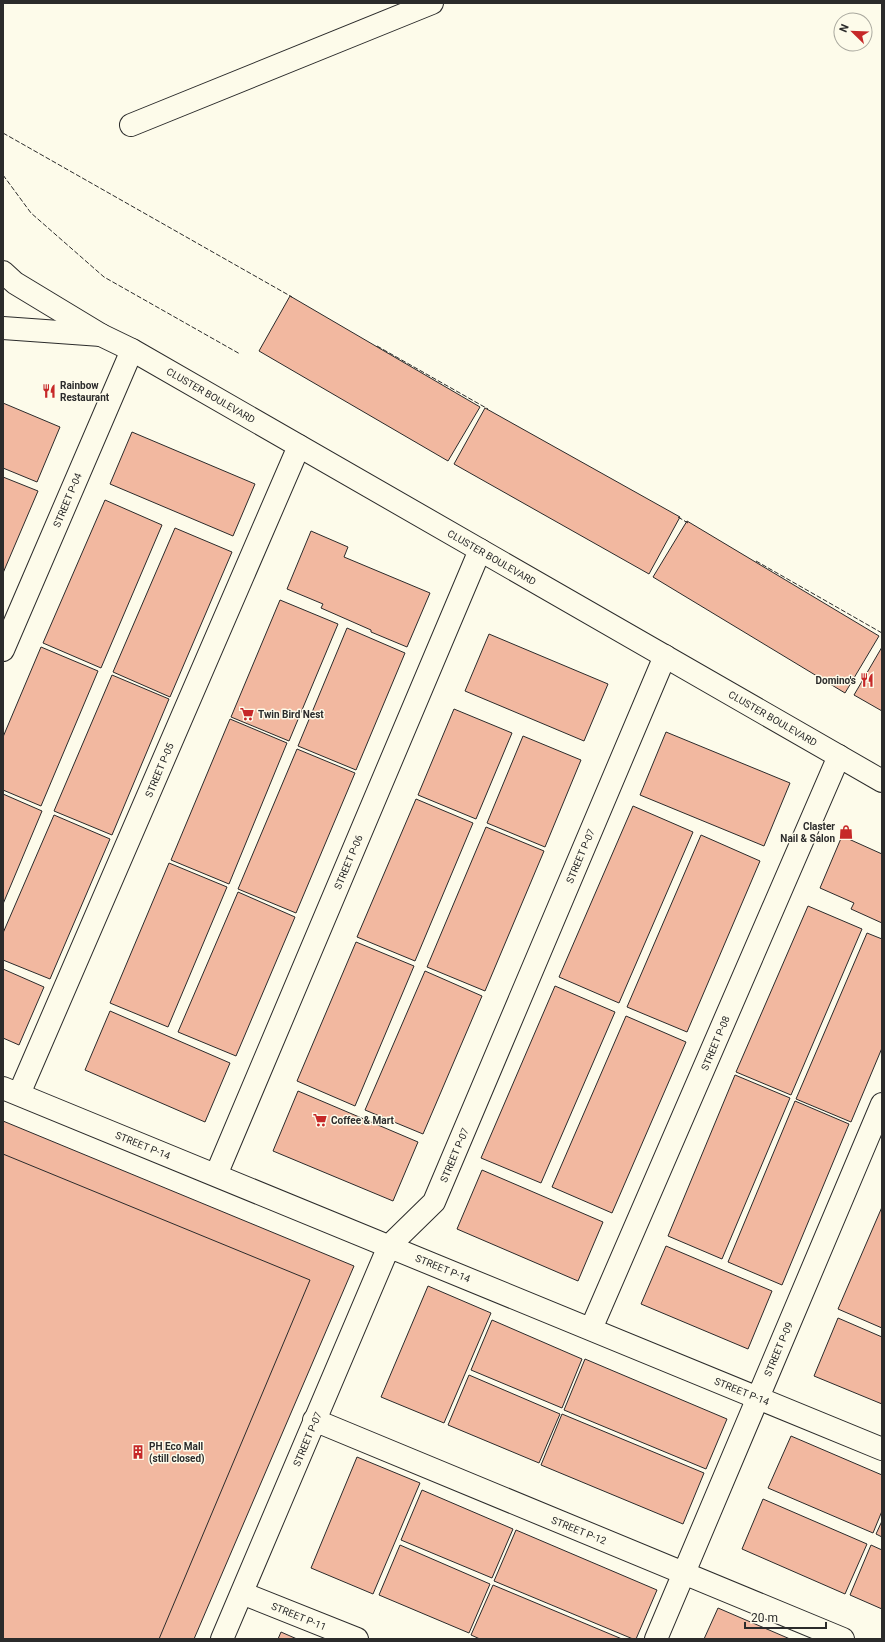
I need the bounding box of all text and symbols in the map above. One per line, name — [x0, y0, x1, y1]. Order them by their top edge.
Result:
north arrow — [833, 12, 873, 52]
text: N — [837, 22, 852, 34]
street label: CLUSTER BOULEVARD — [165, 366, 257, 425]
place label: Rainbow Restaurant — [60, 380, 110, 403]
restaurant icon: Rainbow Restaurant — [41, 383, 57, 399]
street label: STREET P-04 — [51, 471, 84, 529]
street label: CLUSTER BOULEVARD — [446, 528, 538, 587]
restaurant icon: Domino's — [859, 672, 875, 688]
place label: Domino's — [815, 675, 856, 686]
street label: CLUSTER BOULEVARD — [727, 689, 819, 748]
supermarket icon: Twin Bird Nest — [239, 706, 255, 722]
place label: Twin Bird Nest — [258, 709, 324, 720]
street label: STREET P-05 — [143, 741, 176, 799]
place label: Claster Nail & Salon — [780, 821, 835, 844]
shop icon: Claster Nail & Salon — [838, 824, 854, 840]
street label: STREET P-07 — [564, 827, 597, 885]
street label: STREET P-06 — [332, 833, 365, 891]
street label: STREET P-08 — [699, 1014, 732, 1072]
supermarket icon: Coffee & Mart — [312, 1112, 328, 1128]
place label: Coffee & Mart — [331, 1115, 395, 1126]
street label: STREET P-07 — [438, 1126, 471, 1184]
street label: STREET P-14 — [114, 1129, 172, 1162]
street label: STREET P-14 — [414, 1252, 472, 1285]
street label: STREET P-09 — [762, 1320, 795, 1378]
street label: STREET P-14 — [713, 1375, 771, 1408]
street label: STREET P-07 — [291, 1410, 324, 1468]
place label: PH Eco Mall (still closed) — [149, 1441, 205, 1465]
building icon: PH Eco Mall (still closed) — [130, 1444, 146, 1460]
street label: STREET P-12 — [550, 1514, 608, 1547]
street label: STREET P-11 — [270, 1600, 328, 1632]
scale bar — [745, 1604, 826, 1630]
text: 20 m — [751, 1611, 778, 1625]

